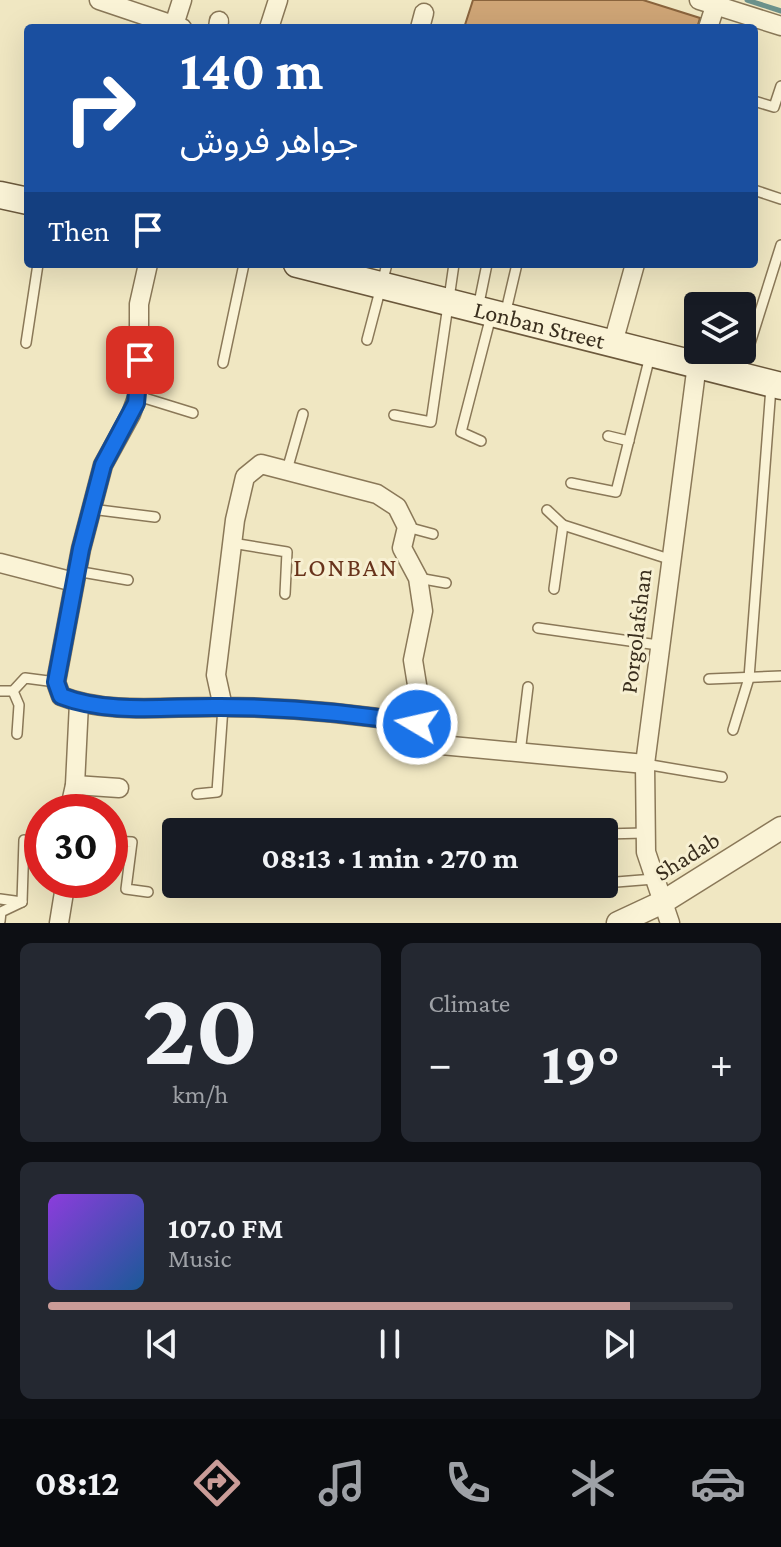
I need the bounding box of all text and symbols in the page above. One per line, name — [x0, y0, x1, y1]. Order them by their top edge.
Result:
text: 140 m — [180, 39, 323, 101]
icon: right — [48, 56, 152, 160]
text: جواهر فروش — [180, 121, 358, 161]
icon: arrive — [126, 208, 170, 252]
text: Then — [48, 214, 110, 247]
map controls — [684, 292, 756, 364]
button: layers — [684, 292, 756, 364]
street label: Lonban Street — [471, 295, 609, 354]
pin — [106, 326, 174, 394]
icon: arrive — [118, 338, 162, 382]
district label: LONBAN — [293, 553, 399, 582]
street label: Porgolafshan — [614, 567, 657, 695]
position arrow — [375, 682, 459, 766]
speed limit sign: 30 — [24, 794, 128, 898]
street label: Shadab — [649, 825, 724, 886]
text: 08:13 · 1 min · 270 m — [262, 841, 518, 874]
text: 20 — [142, 970, 258, 1085]
text: Climate — [429, 989, 510, 1018]
text: 19° — [541, 1029, 620, 1096]
text: − — [429, 1039, 452, 1087]
text: + — [710, 1039, 733, 1087]
text: km/h — [172, 1080, 228, 1109]
text: 107.0 FM — [168, 1211, 283, 1244]
text: Music — [168, 1244, 231, 1273]
icon: previous — [140, 1322, 184, 1366]
icon: pause — [368, 1322, 412, 1366]
icon: next — [597, 1322, 641, 1366]
icon: directions — [189, 1455, 245, 1511]
icon: music — [314, 1455, 370, 1511]
icon: phone — [440, 1455, 496, 1511]
icon: climate — [565, 1455, 621, 1511]
icon: car — [690, 1455, 746, 1511]
text: 08:12 — [35, 1463, 119, 1503]

